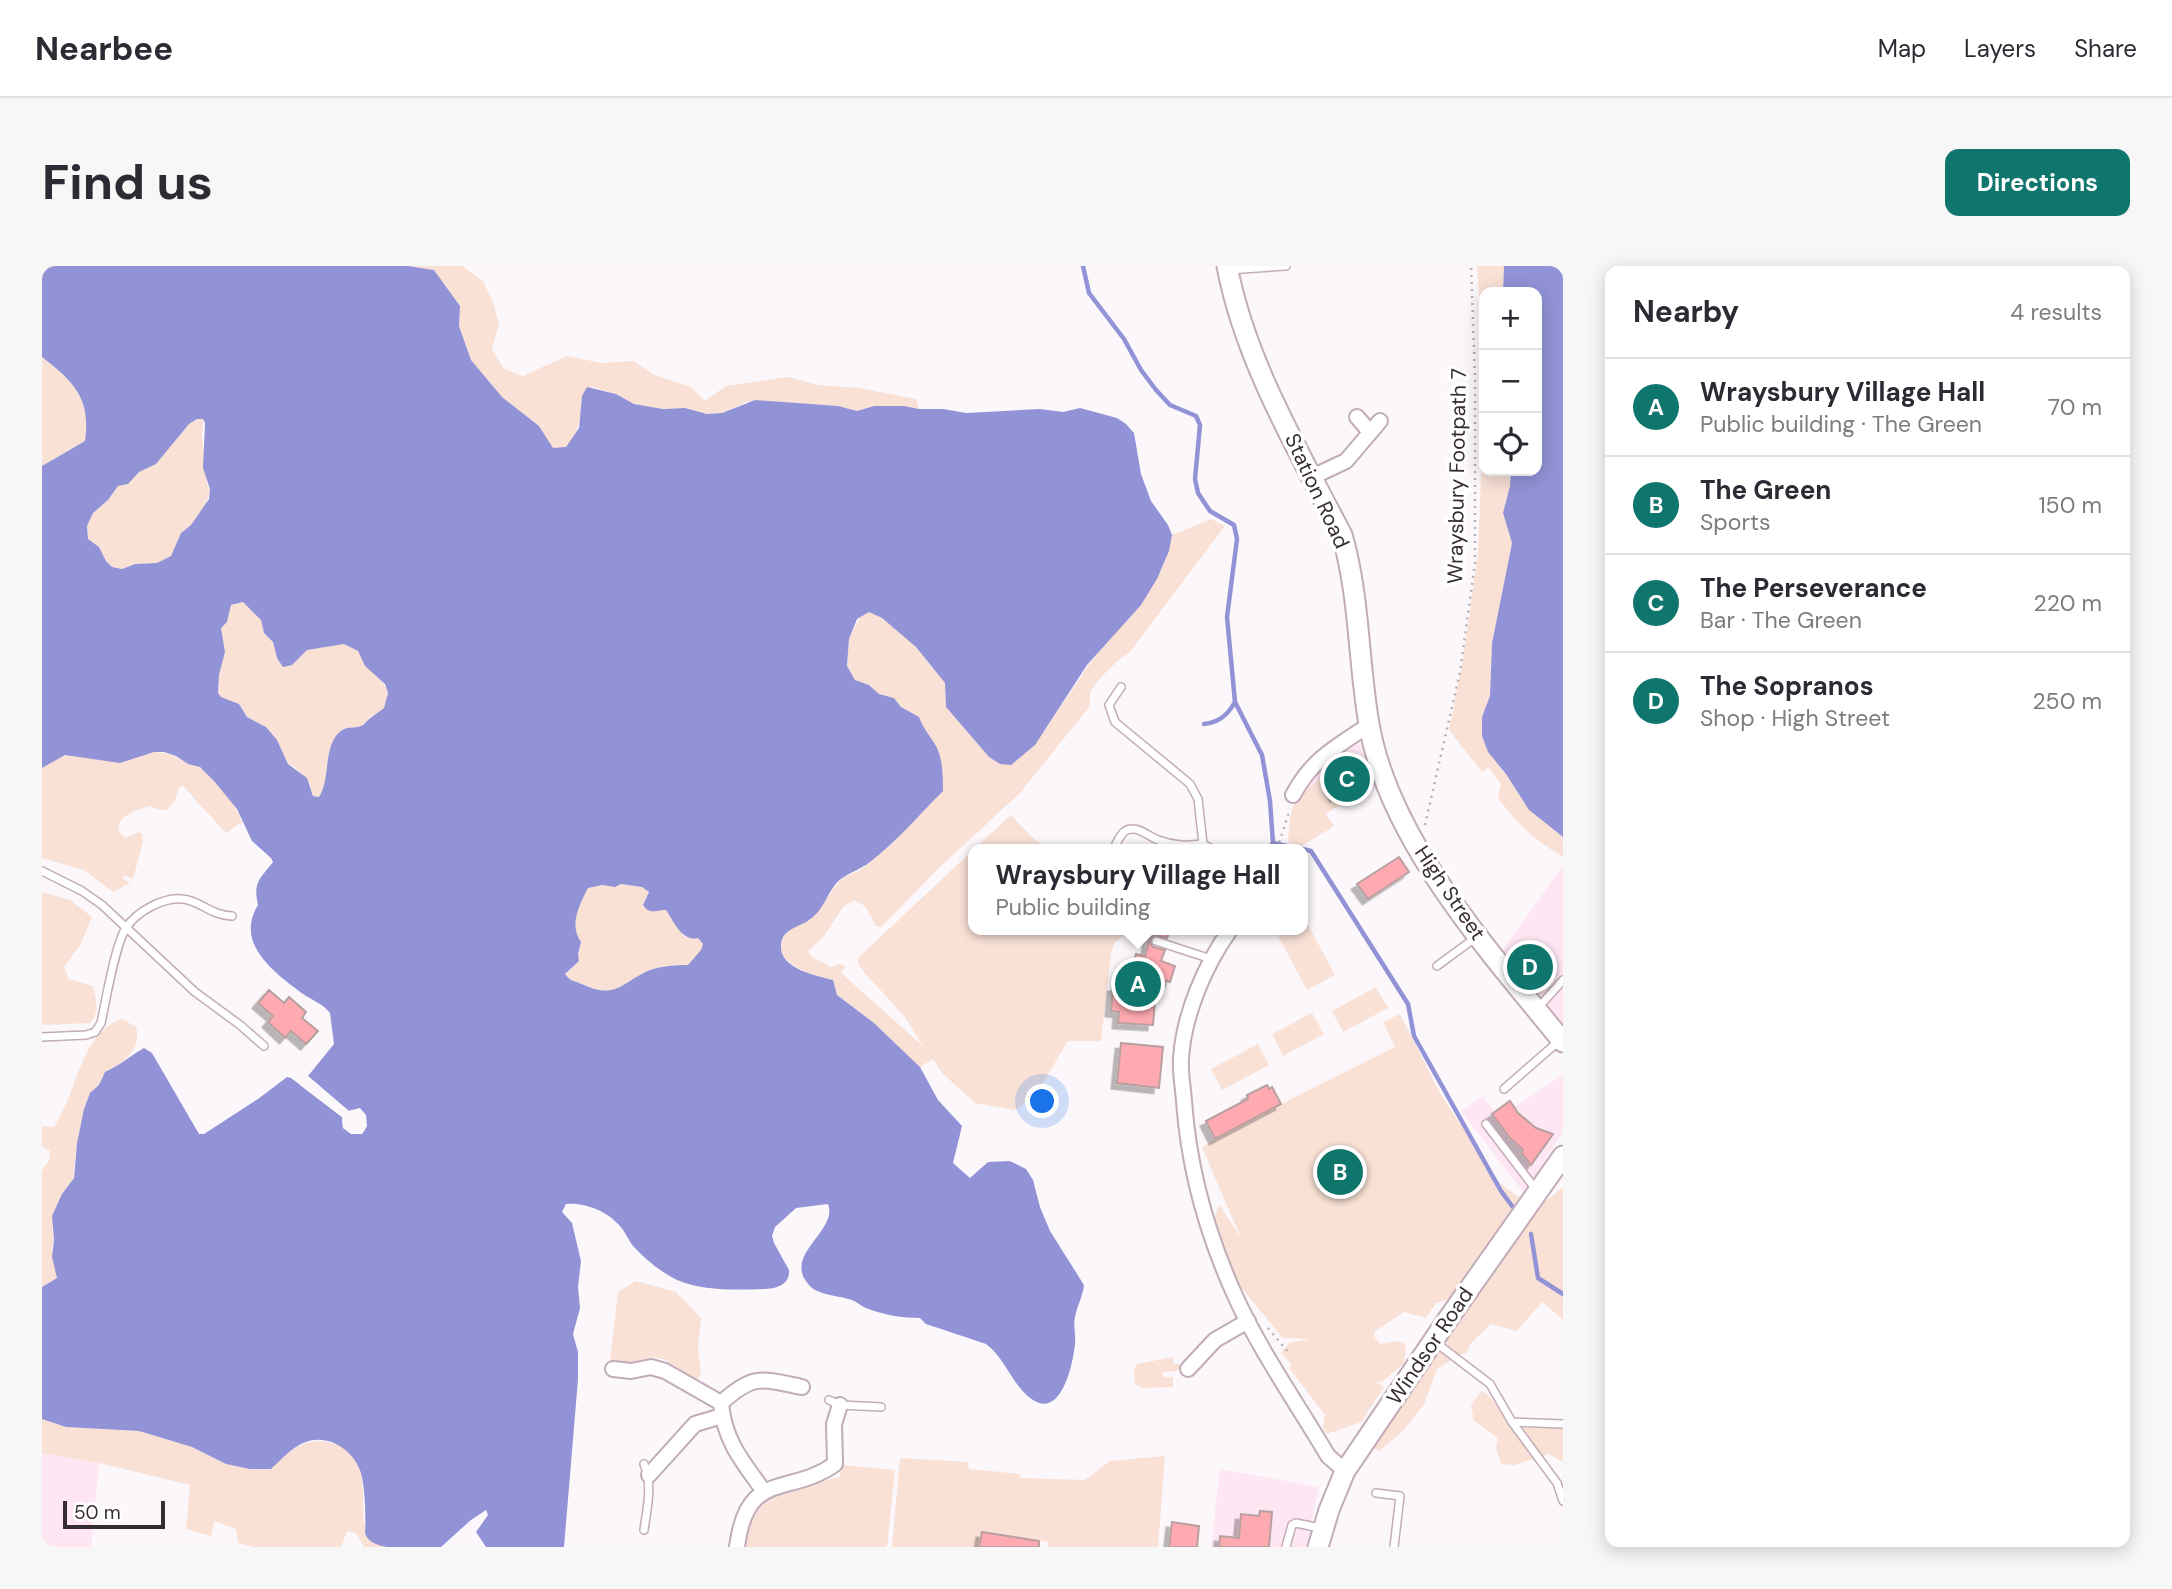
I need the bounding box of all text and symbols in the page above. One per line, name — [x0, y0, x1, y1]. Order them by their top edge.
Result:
text: Nearbee — [35, 27, 173, 70]
text: Map — [1878, 33, 1926, 64]
text: Layers — [1964, 33, 2036, 64]
text: Share — [2074, 33, 2137, 64]
button: Directions — [1945, 149, 2130, 216]
text: Find us — [42, 150, 213, 214]
map controls — [1479, 287, 1542, 476]
button: + — [1479, 287, 1542, 350]
text: Nearby — [1633, 292, 1739, 331]
text: 4 results — [2010, 297, 2102, 327]
button: − — [1479, 350, 1542, 413]
street label: Wraysbury Footpath 7 — [1441, 368, 1473, 584]
text: Wraysbury Village Hall — [1700, 375, 1985, 409]
text: A — [1648, 392, 1664, 422]
text: 70 m — [2048, 392, 2102, 422]
text: Public building · The Green — [1700, 409, 1982, 439]
button: locate — [1479, 413, 1542, 476]
street label: Station Road — [1278, 429, 1356, 553]
text: The Green — [1700, 473, 1831, 507]
text: B — [1649, 490, 1663, 520]
text: 150 m — [2038, 490, 2102, 520]
text: Sports — [1700, 507, 1770, 537]
text: The Perseverance — [1700, 571, 1927, 605]
text: C — [1648, 588, 1664, 618]
text: 220 m — [2033, 588, 2102, 618]
text: Bar · The Green — [1700, 605, 1862, 635]
text: The Sopranos — [1700, 669, 1874, 703]
text: D — [1648, 686, 1664, 716]
text: 250 m — [2032, 686, 2102, 716]
text: Shop · High Street — [1700, 703, 1890, 733]
pin: C — [1324, 753, 1370, 805]
street label: High Street — [1408, 840, 1492, 946]
popup — [968, 844, 1308, 935]
text: Wraysbury Village Hall — [995, 858, 1281, 892]
text: Public building — [995, 892, 1150, 922]
pin: D — [1507, 941, 1553, 993]
pin: A — [1115, 958, 1161, 1010]
your location — [1025, 1084, 1059, 1118]
pin: B — [1317, 1146, 1363, 1198]
street label: Windsor Road — [1380, 1282, 1480, 1410]
scale bar — [63, 1498, 164, 1530]
text: 50 m — [74, 1500, 121, 1525]

